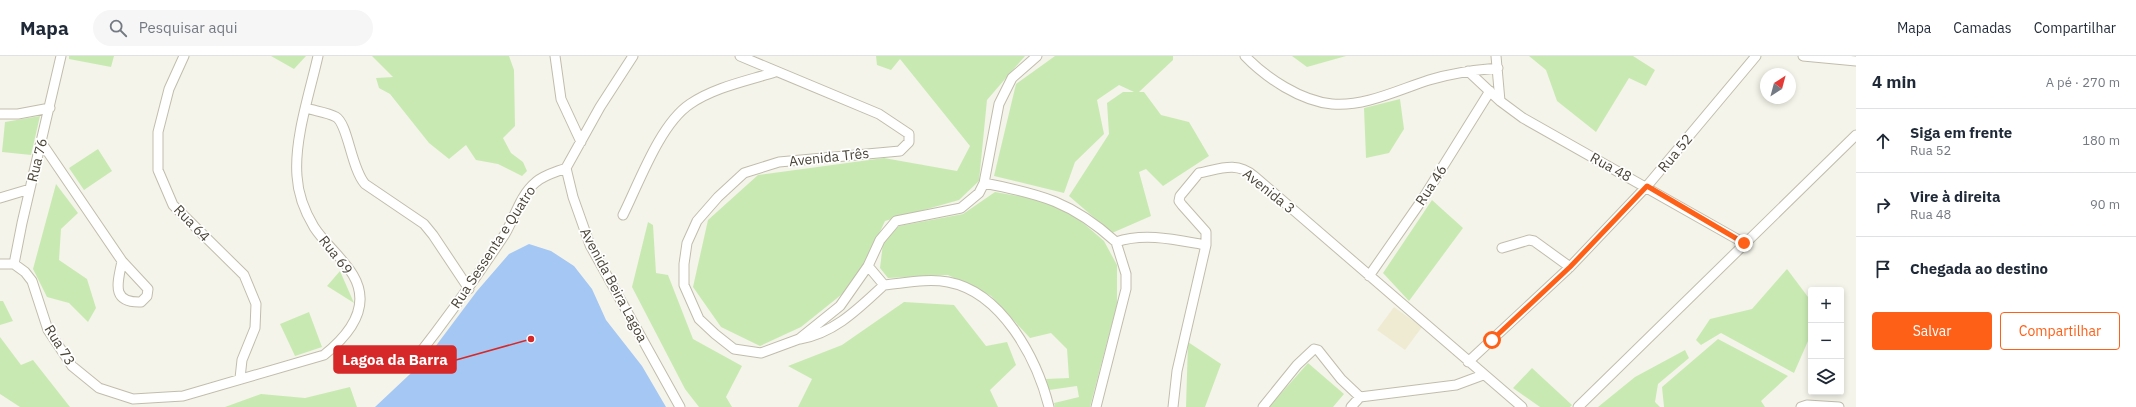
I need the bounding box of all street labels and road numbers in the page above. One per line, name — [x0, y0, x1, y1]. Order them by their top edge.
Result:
street label: Rua 52 — [1654, 130, 1696, 176]
street label: Rua 76 — [23, 136, 51, 184]
street label: Avenida Três — [788, 144, 870, 170]
street label: Rua 48 — [1587, 148, 1635, 186]
street label: Rua 46 — [1411, 161, 1451, 209]
street label: Avenida 3 — [1239, 165, 1299, 217]
street label: Rua Sessenta e Quatro — [447, 182, 539, 312]
street label: Rua 64 — [170, 201, 214, 245]
street label: Avenida Beira Lagoa — [576, 225, 652, 346]
street label: Rua 69 — [315, 232, 357, 278]
street label: Rua 73 — [41, 321, 79, 369]

